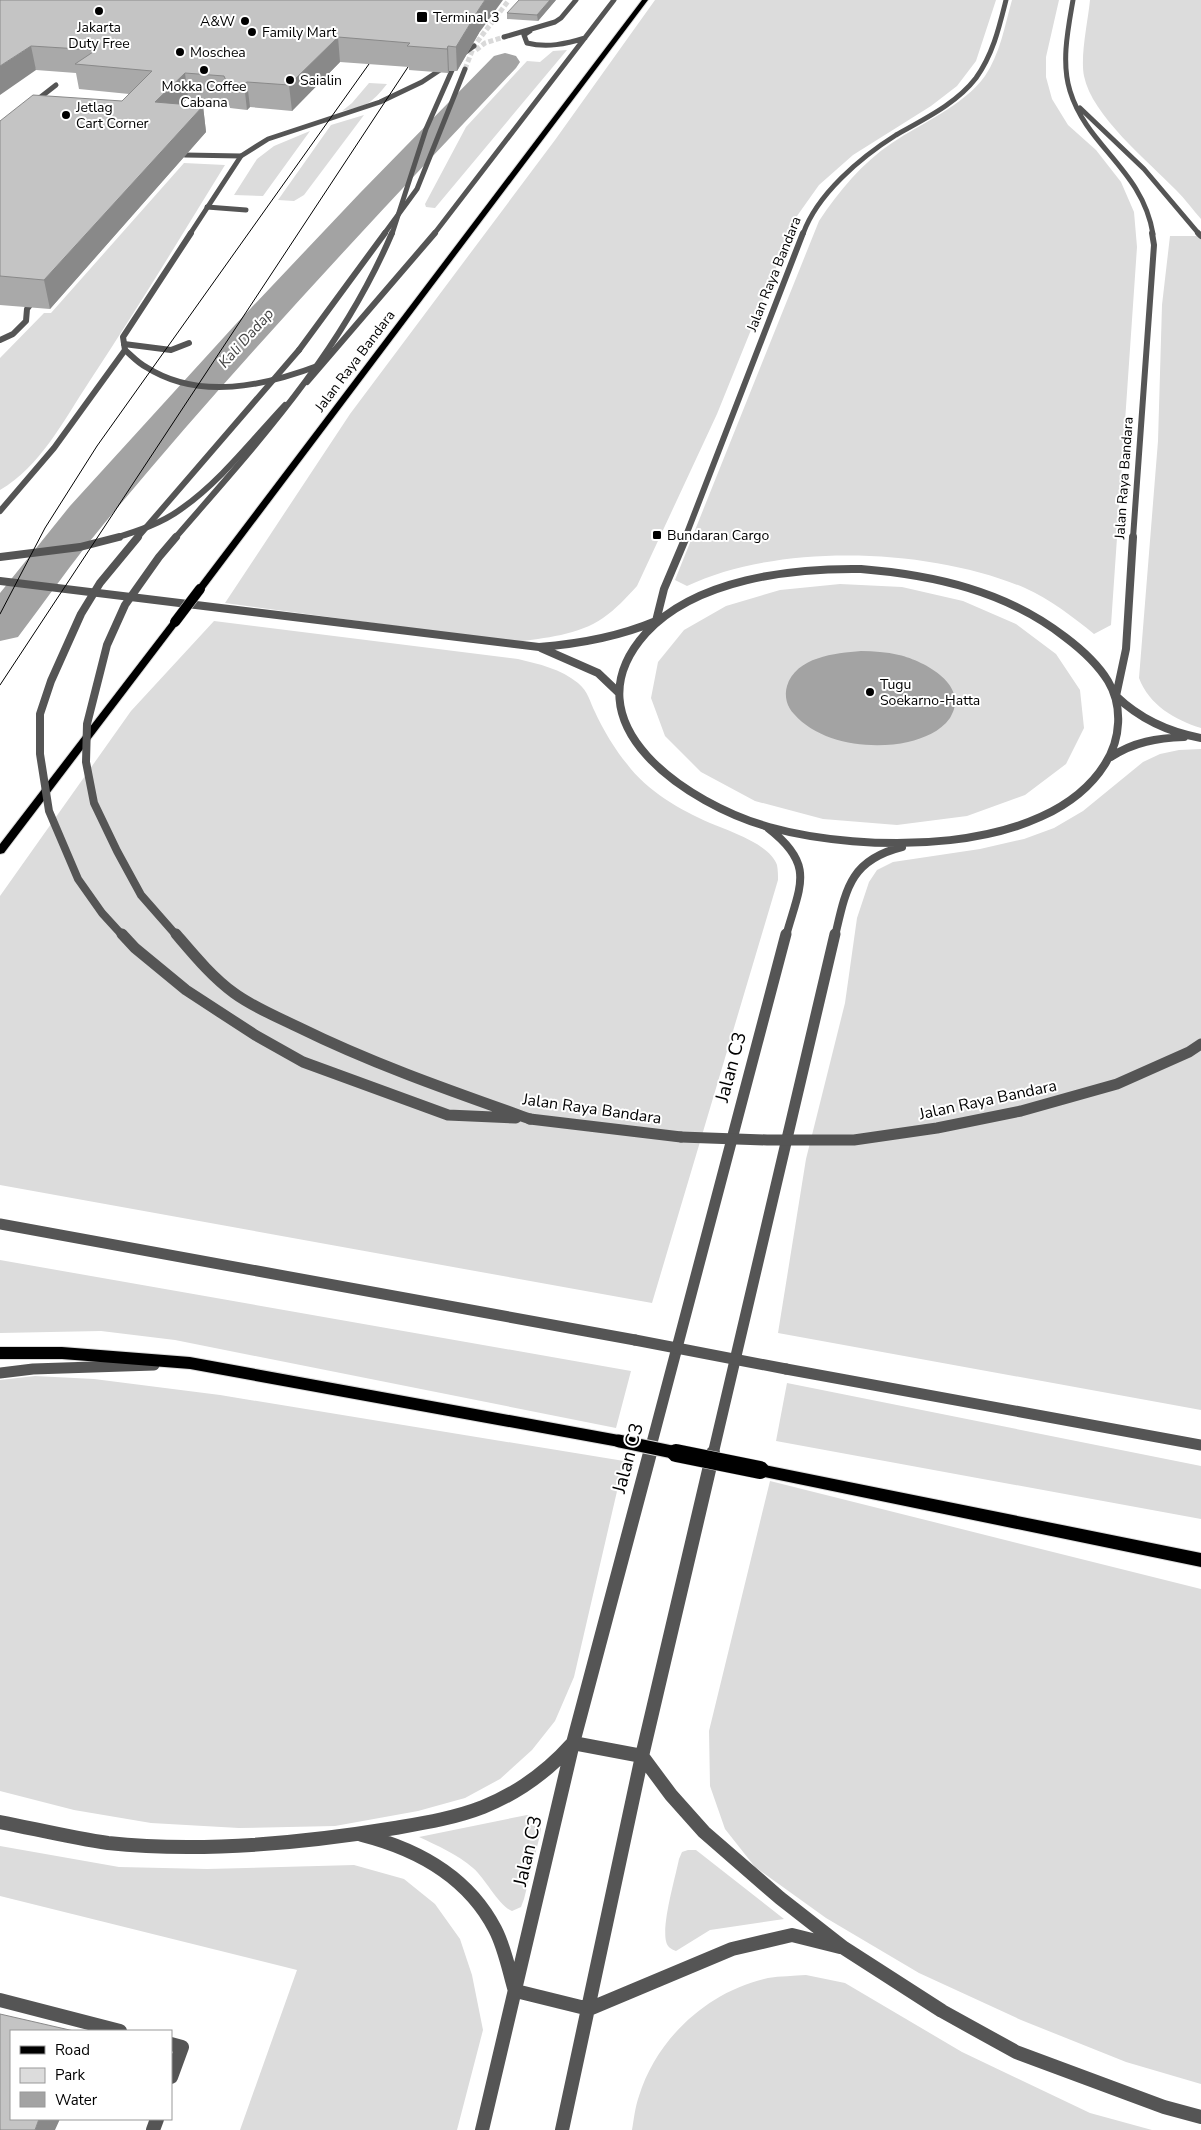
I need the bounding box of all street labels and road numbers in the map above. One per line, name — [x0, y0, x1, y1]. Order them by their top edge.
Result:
street label: Jalan Raya Bandara — [742, 214, 806, 335]
street label: Jalan Raya Bandara — [310, 306, 399, 416]
street label: Jalan Raya Bandara — [1110, 416, 1138, 541]
street label: Jalan C3 — [709, 1029, 753, 1106]
street label: Jalan Raya Bandara — [916, 1075, 1059, 1126]
street label: Jalan Raya Bandara — [520, 1088, 663, 1130]
street label: Jalan C3 — [606, 1420, 650, 1497]
street label: Jalan C3 — [507, 1813, 549, 1890]

